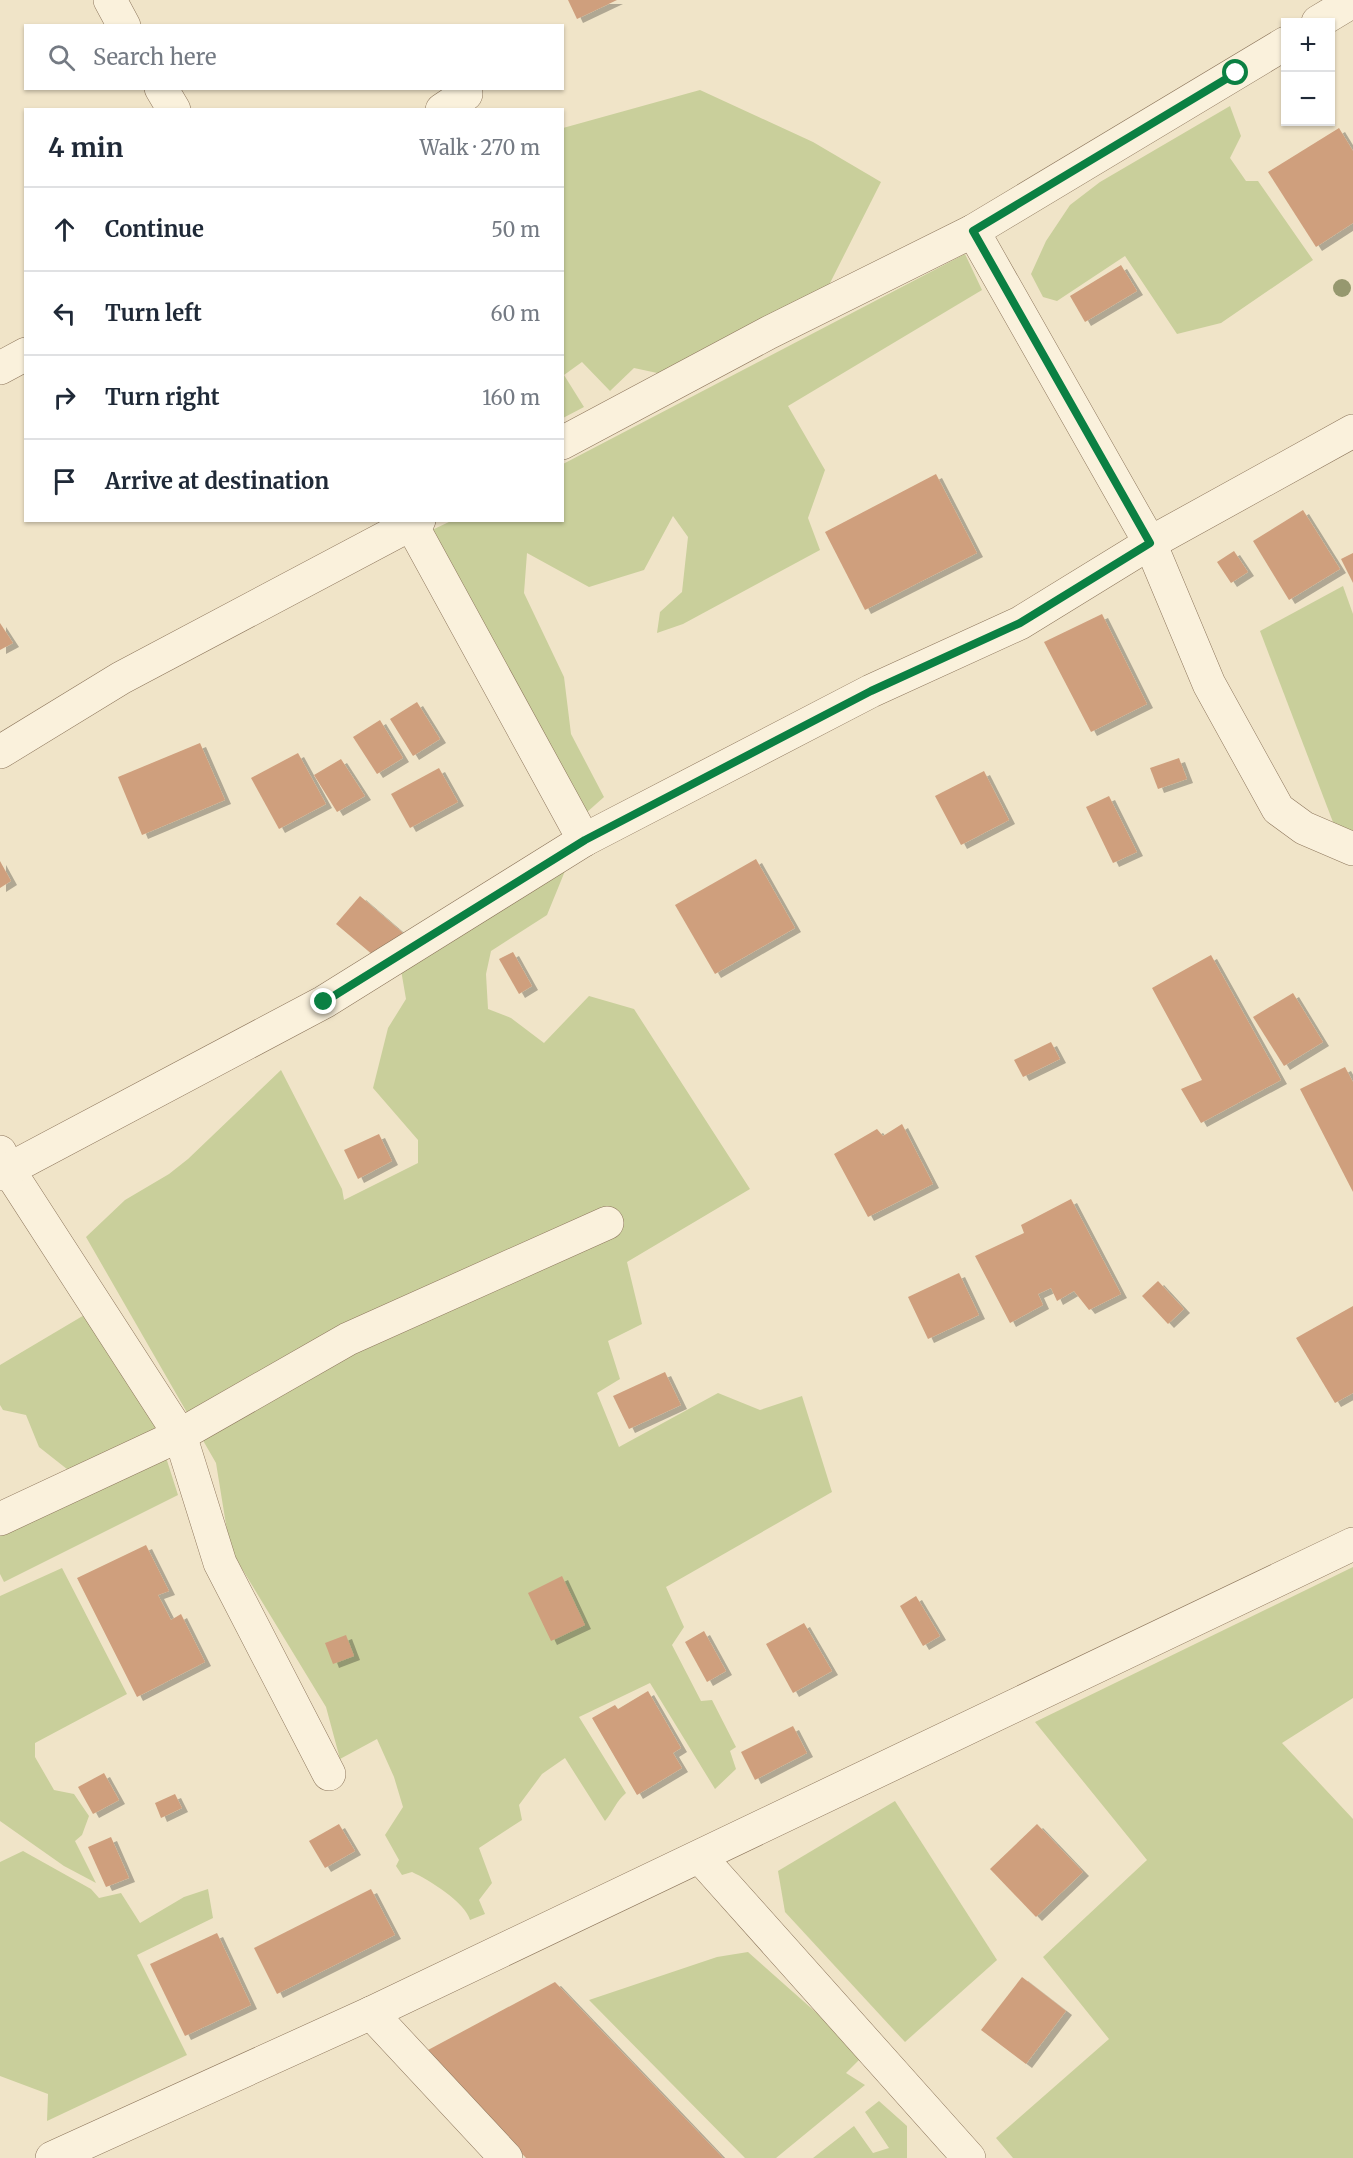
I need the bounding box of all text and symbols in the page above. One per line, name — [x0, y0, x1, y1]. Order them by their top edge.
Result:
map controls — [1281, 18, 1335, 126]
button: + — [1281, 18, 1335, 72]
search box — [24, 24, 564, 90]
icon: search — [45, 41, 78, 74]
text: Search here — [93, 43, 216, 71]
route start — [1222, 59, 1248, 85]
button: − — [1281, 72, 1335, 126]
text: 4 min — [48, 131, 123, 164]
text: Walk · 270 m — [420, 135, 540, 160]
icon: ahead — [48, 213, 81, 246]
text: Continue — [105, 215, 204, 243]
text: 50 m — [491, 217, 540, 242]
icon: left — [48, 297, 81, 330]
text: Turn left — [105, 299, 202, 327]
text: 60 m — [490, 301, 540, 326]
icon: right — [48, 381, 81, 414]
text: Turn right — [105, 383, 219, 411]
text: 160 m — [482, 385, 540, 410]
icon: arrive — [48, 465, 81, 498]
text: Arrive at destination — [105, 467, 329, 495]
route end — [310, 988, 336, 1014]

